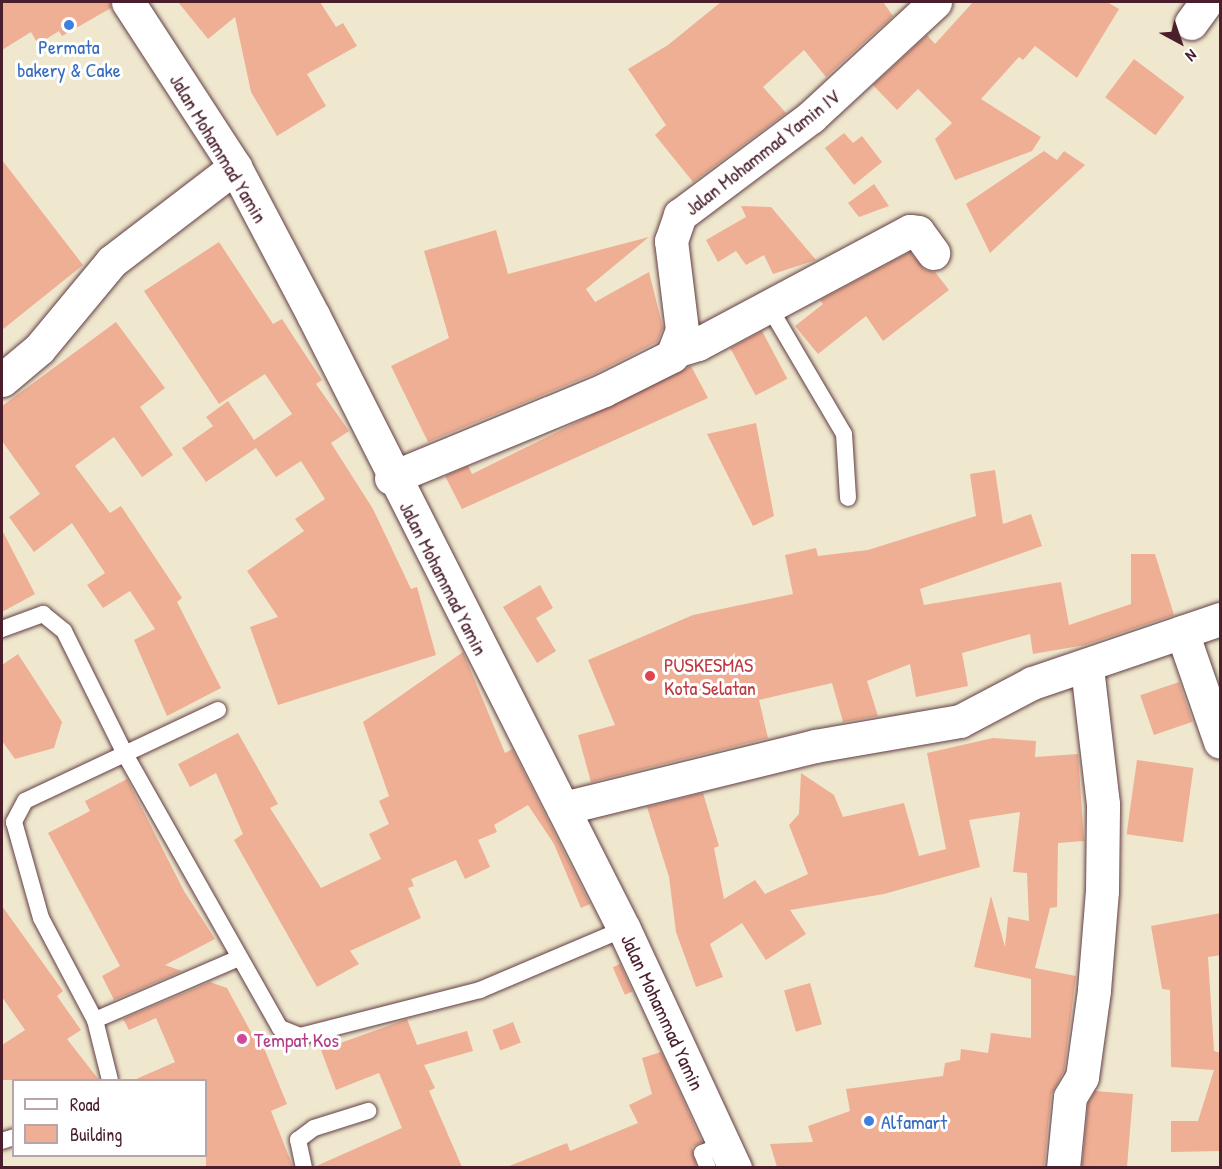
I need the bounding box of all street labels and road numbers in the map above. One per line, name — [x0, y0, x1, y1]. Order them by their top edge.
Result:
street label: Jalan Mohammad Yamin — [165, 69, 273, 227]
street label: Jalan Mohammad Yamin IV — [680, 84, 844, 220]
street label: Jalan Mohammad Yamin — [395, 497, 493, 659]
street label: Jalan Mohammad Yamin — [616, 930, 710, 1094]

